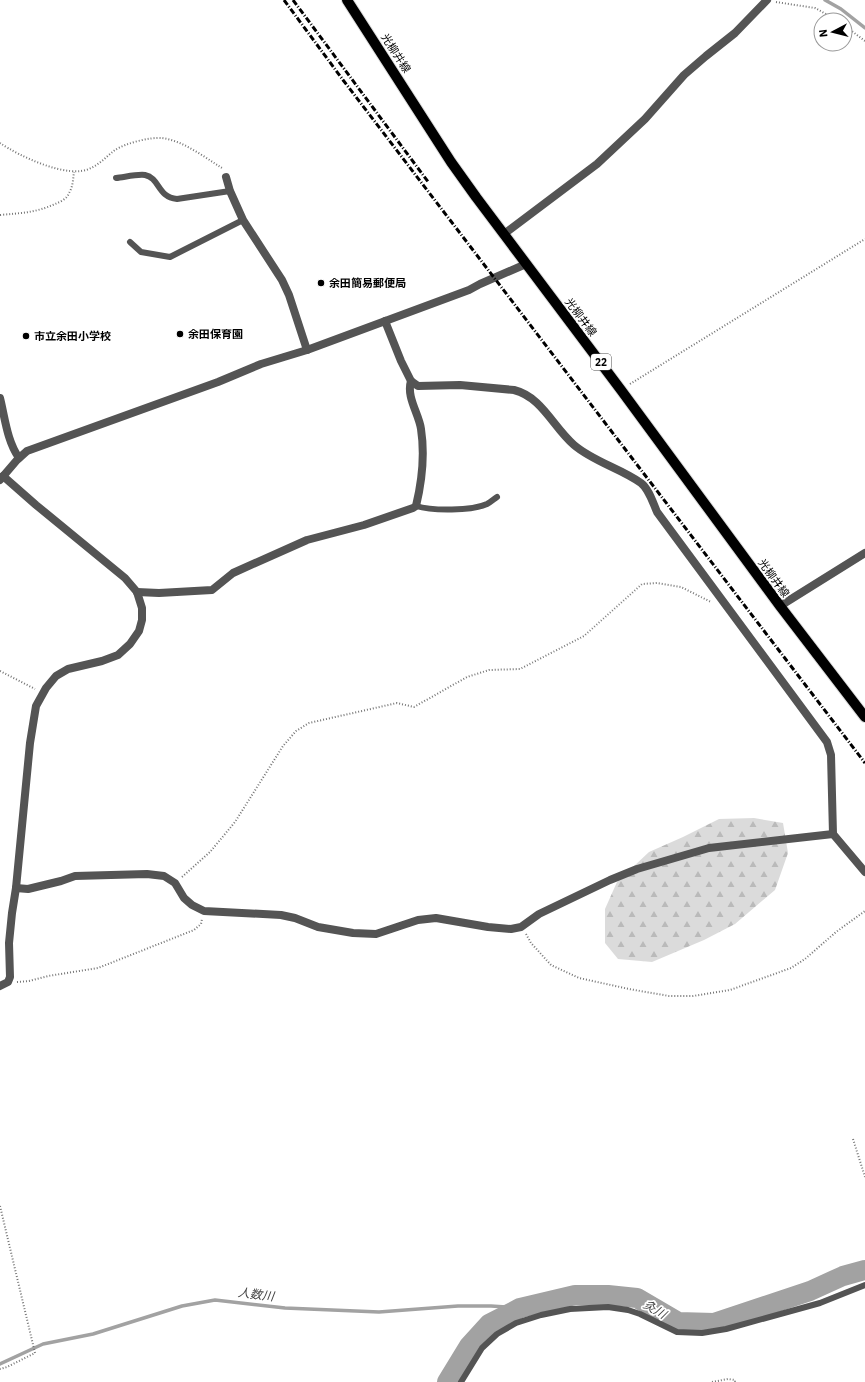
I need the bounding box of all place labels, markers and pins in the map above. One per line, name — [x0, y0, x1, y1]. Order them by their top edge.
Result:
place label: 余田簡易郵便局 — [329, 276, 406, 290]
marker: 余田簡易郵便局 — [316, 278, 326, 288]
place label: 余田保育園 — [188, 327, 243, 341]
place label: 市立余田小学校 — [34, 329, 111, 343]
marker: 余田保育園 — [175, 329, 185, 339]
marker: 市立余田小学校 — [21, 331, 31, 341]

